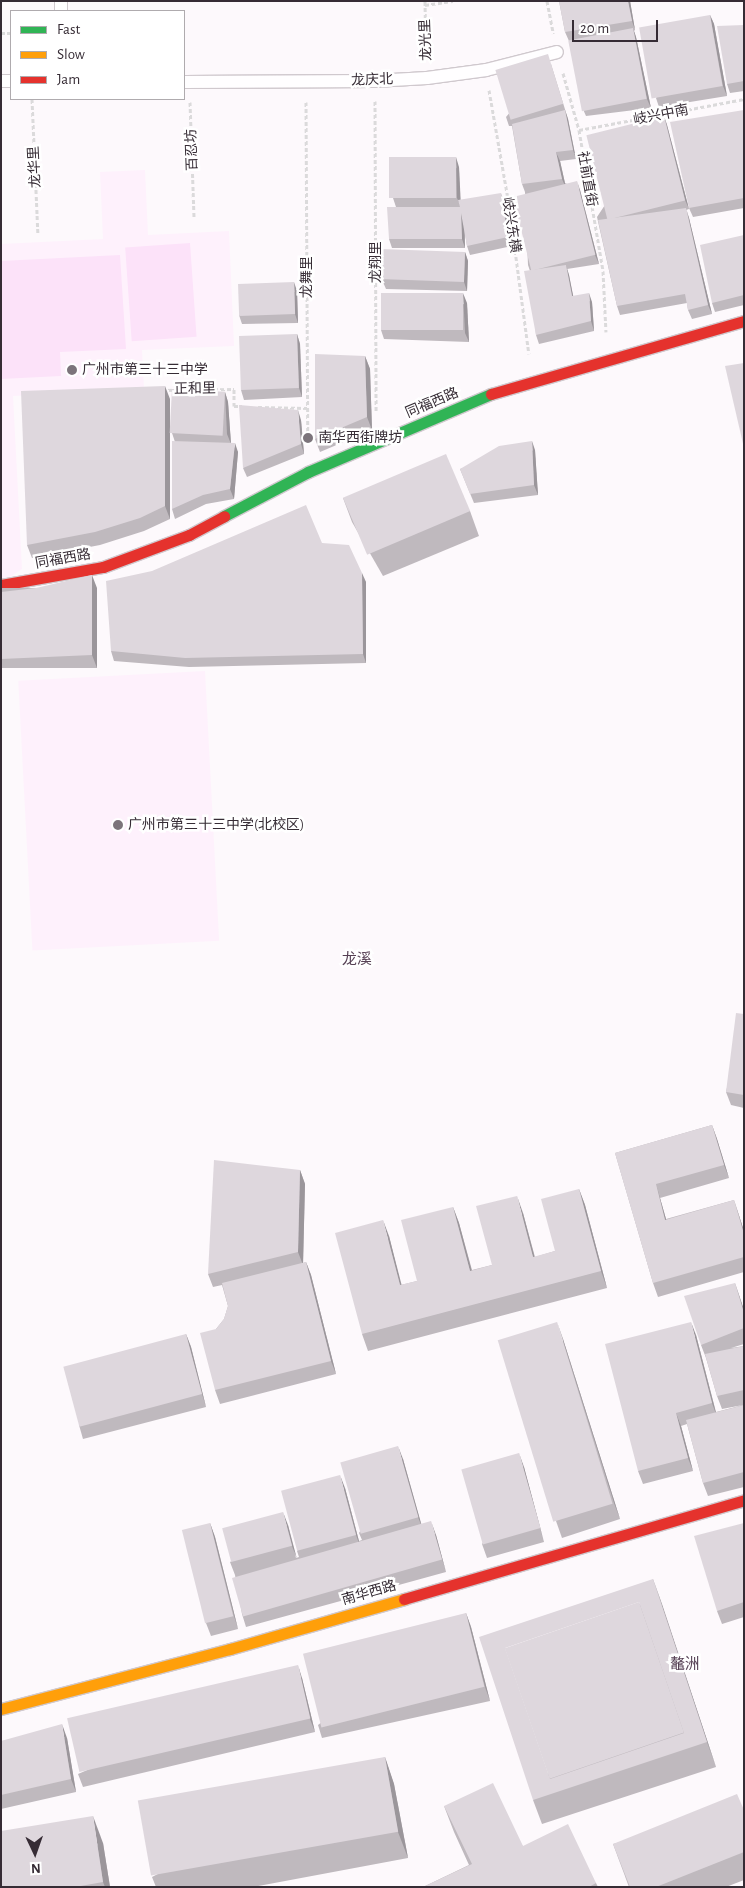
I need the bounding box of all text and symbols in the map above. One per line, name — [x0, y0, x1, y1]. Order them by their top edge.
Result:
legend — [10, 10, 185, 100]
scale bar — [575, 10, 661, 42]
street label: 龙光里 — [417, 19, 435, 61]
text: 20 m — [580, 21, 609, 36]
text: Fast — [57, 22, 80, 37]
text: Slow — [57, 47, 85, 62]
street label: 龙庆北 — [351, 71, 393, 89]
text: Jam — [57, 72, 80, 87]
street label: 岐兴中南 — [632, 101, 690, 129]
street label: 百忍坊 — [183, 129, 201, 171]
street label: 龙华里 — [26, 146, 44, 188]
street label: 社前直街 — [574, 150, 600, 208]
street label: 岐兴东横 — [498, 196, 524, 254]
street label: 龙翔里 — [368, 241, 384, 283]
street label: 龙舞里 — [299, 256, 315, 298]
place label: 广州市第三十三中学 — [82, 362, 208, 378]
marker: 广州市第三十三中学 — [66, 364, 78, 376]
street label: 正和里 — [174, 380, 216, 398]
street label: 同福西路 — [403, 384, 461, 422]
place label: 南华西街牌坊 — [318, 430, 402, 446]
marker: 南华西街牌坊 — [302, 432, 314, 444]
street label: 同福西路 — [34, 546, 92, 572]
place label: 广州市第三十三中学(北校区) — [128, 817, 304, 833]
marker: 广州市第三十三中学(北校区) — [112, 819, 124, 831]
district label: 龙溪 — [342, 951, 372, 969]
street label: 南华西路 — [340, 1577, 398, 1609]
district label: 鼇洲 — [670, 1656, 700, 1674]
north arrow — [10, 1828, 60, 1878]
text: N — [31, 1861, 41, 1875]

